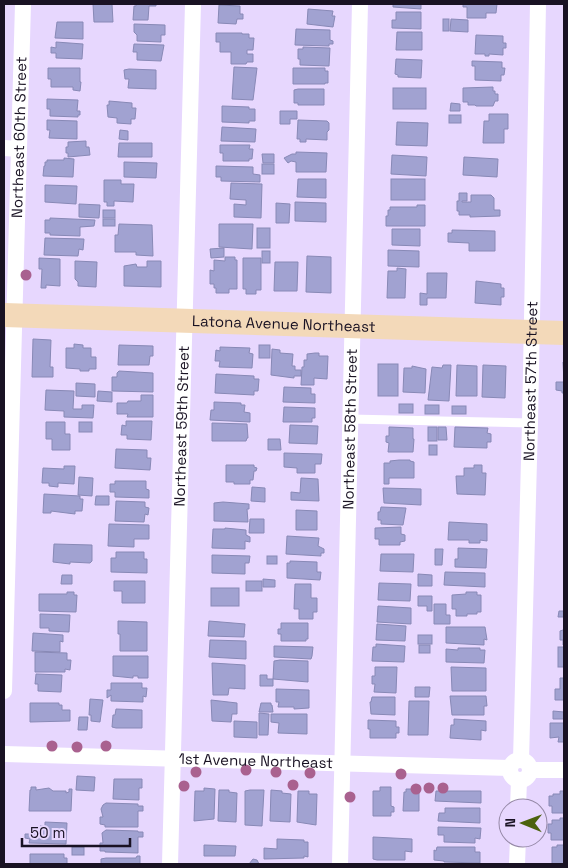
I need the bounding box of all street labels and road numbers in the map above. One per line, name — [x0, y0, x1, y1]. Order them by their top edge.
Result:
street label: Northeast 60th Street — [7, 56, 31, 218]
street label: Northeast 57th Street — [519, 301, 541, 461]
street label: Latona Avenue Northeast — [192, 311, 376, 336]
street label: Northeast 59th Street — [170, 345, 193, 507]
street label: Northeast 58th Street — [338, 348, 361, 510]
street label: 1st Avenue Northeast — [178, 749, 334, 772]

